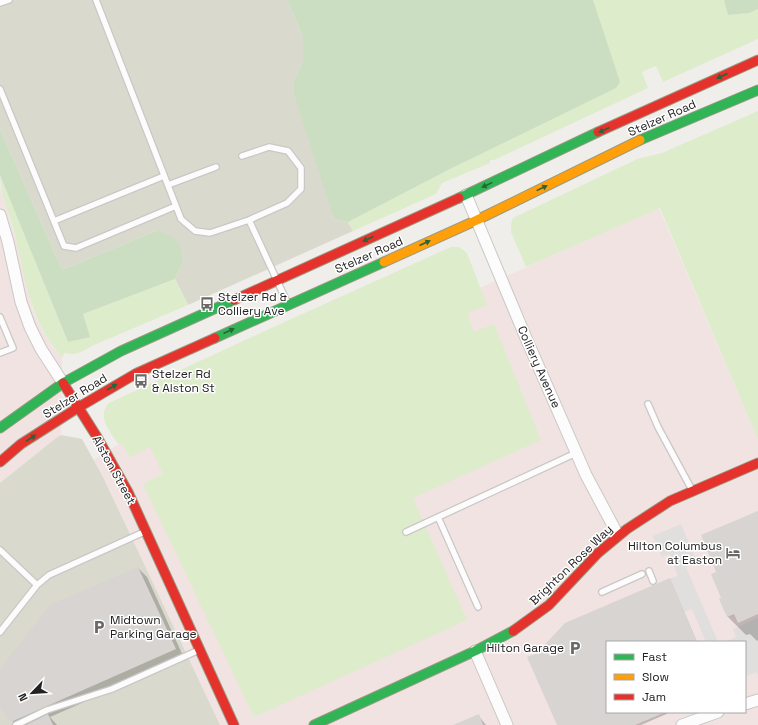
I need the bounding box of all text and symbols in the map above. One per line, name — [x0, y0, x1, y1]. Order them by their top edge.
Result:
one-way arrow — [717, 73, 728, 79]
street label: Stelzer Road — [625, 96, 699, 140]
one-way arrow — [598, 127, 610, 133]
one-way arrow — [481, 182, 492, 188]
one-way arrow — [536, 185, 548, 191]
street label: Stelzer Road — [332, 233, 406, 277]
one-way arrow — [363, 236, 374, 242]
one-way arrow — [419, 240, 430, 246]
place label: Stelzer Rd & Colliery Ave — [218, 289, 287, 319]
bus stop icon: Stelzer Rd & Colliery Ave — [199, 296, 215, 312]
street label: Colliery Avenue — [514, 323, 564, 411]
one-way arrow — [224, 328, 235, 334]
place label: Stelzer Rd & Alston St — [152, 366, 215, 396]
street label: Stelzer Road — [40, 370, 110, 422]
bus stop icon: Stelzer Rd & Alston St — [133, 373, 149, 389]
one-way arrow — [107, 383, 117, 391]
street label: Alston Street — [88, 433, 140, 507]
one-way arrow — [25, 434, 37, 441]
street label: Brighton Rose Way — [526, 521, 616, 609]
place label: Hilton Columbus at Easton — [628, 538, 722, 568]
hotel icon: Hilton Columbus at Easton — [725, 545, 741, 561]
place label: Midtown Parking Garage — [110, 612, 197, 642]
parking icon: Midtown Parking Garage — [91, 619, 107, 635]
place label: Hilton Garage — [486, 640, 564, 656]
parking icon: Hilton Garage — [567, 640, 583, 656]
legend — [606, 641, 746, 713]
text: Fast — [642, 649, 667, 665]
text: Slow — [642, 669, 669, 685]
north arrow — [12, 673, 52, 713]
text: Jam — [642, 689, 666, 705]
text: N — [15, 691, 31, 704]

